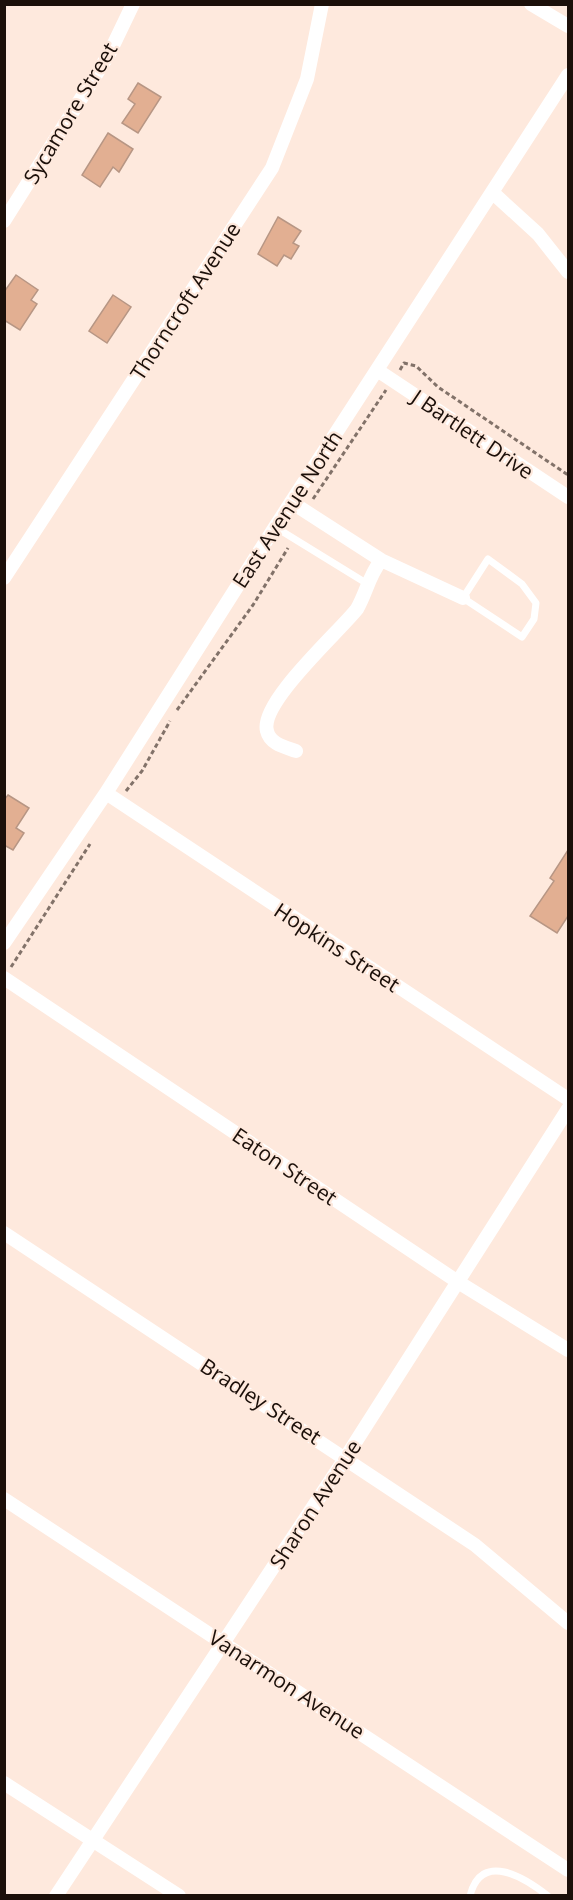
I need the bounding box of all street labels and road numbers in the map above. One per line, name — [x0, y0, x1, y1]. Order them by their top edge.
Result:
street label: Sycamore Street — [17, 37, 123, 189]
street label: Thorncroft Avenue — [123, 217, 247, 385]
street label: J Bartlett Drive — [405, 382, 539, 485]
street label: East Avenue North — [226, 425, 348, 593]
street label: Hopkins Street — [269, 896, 405, 998]
street label: Eaton Street — [227, 1121, 343, 1211]
street label: Bradley Street — [195, 1352, 327, 1450]
street label: Sharon Avenue — [263, 1434, 367, 1574]
street label: Vanarmon Avenue — [204, 1623, 370, 1745]

